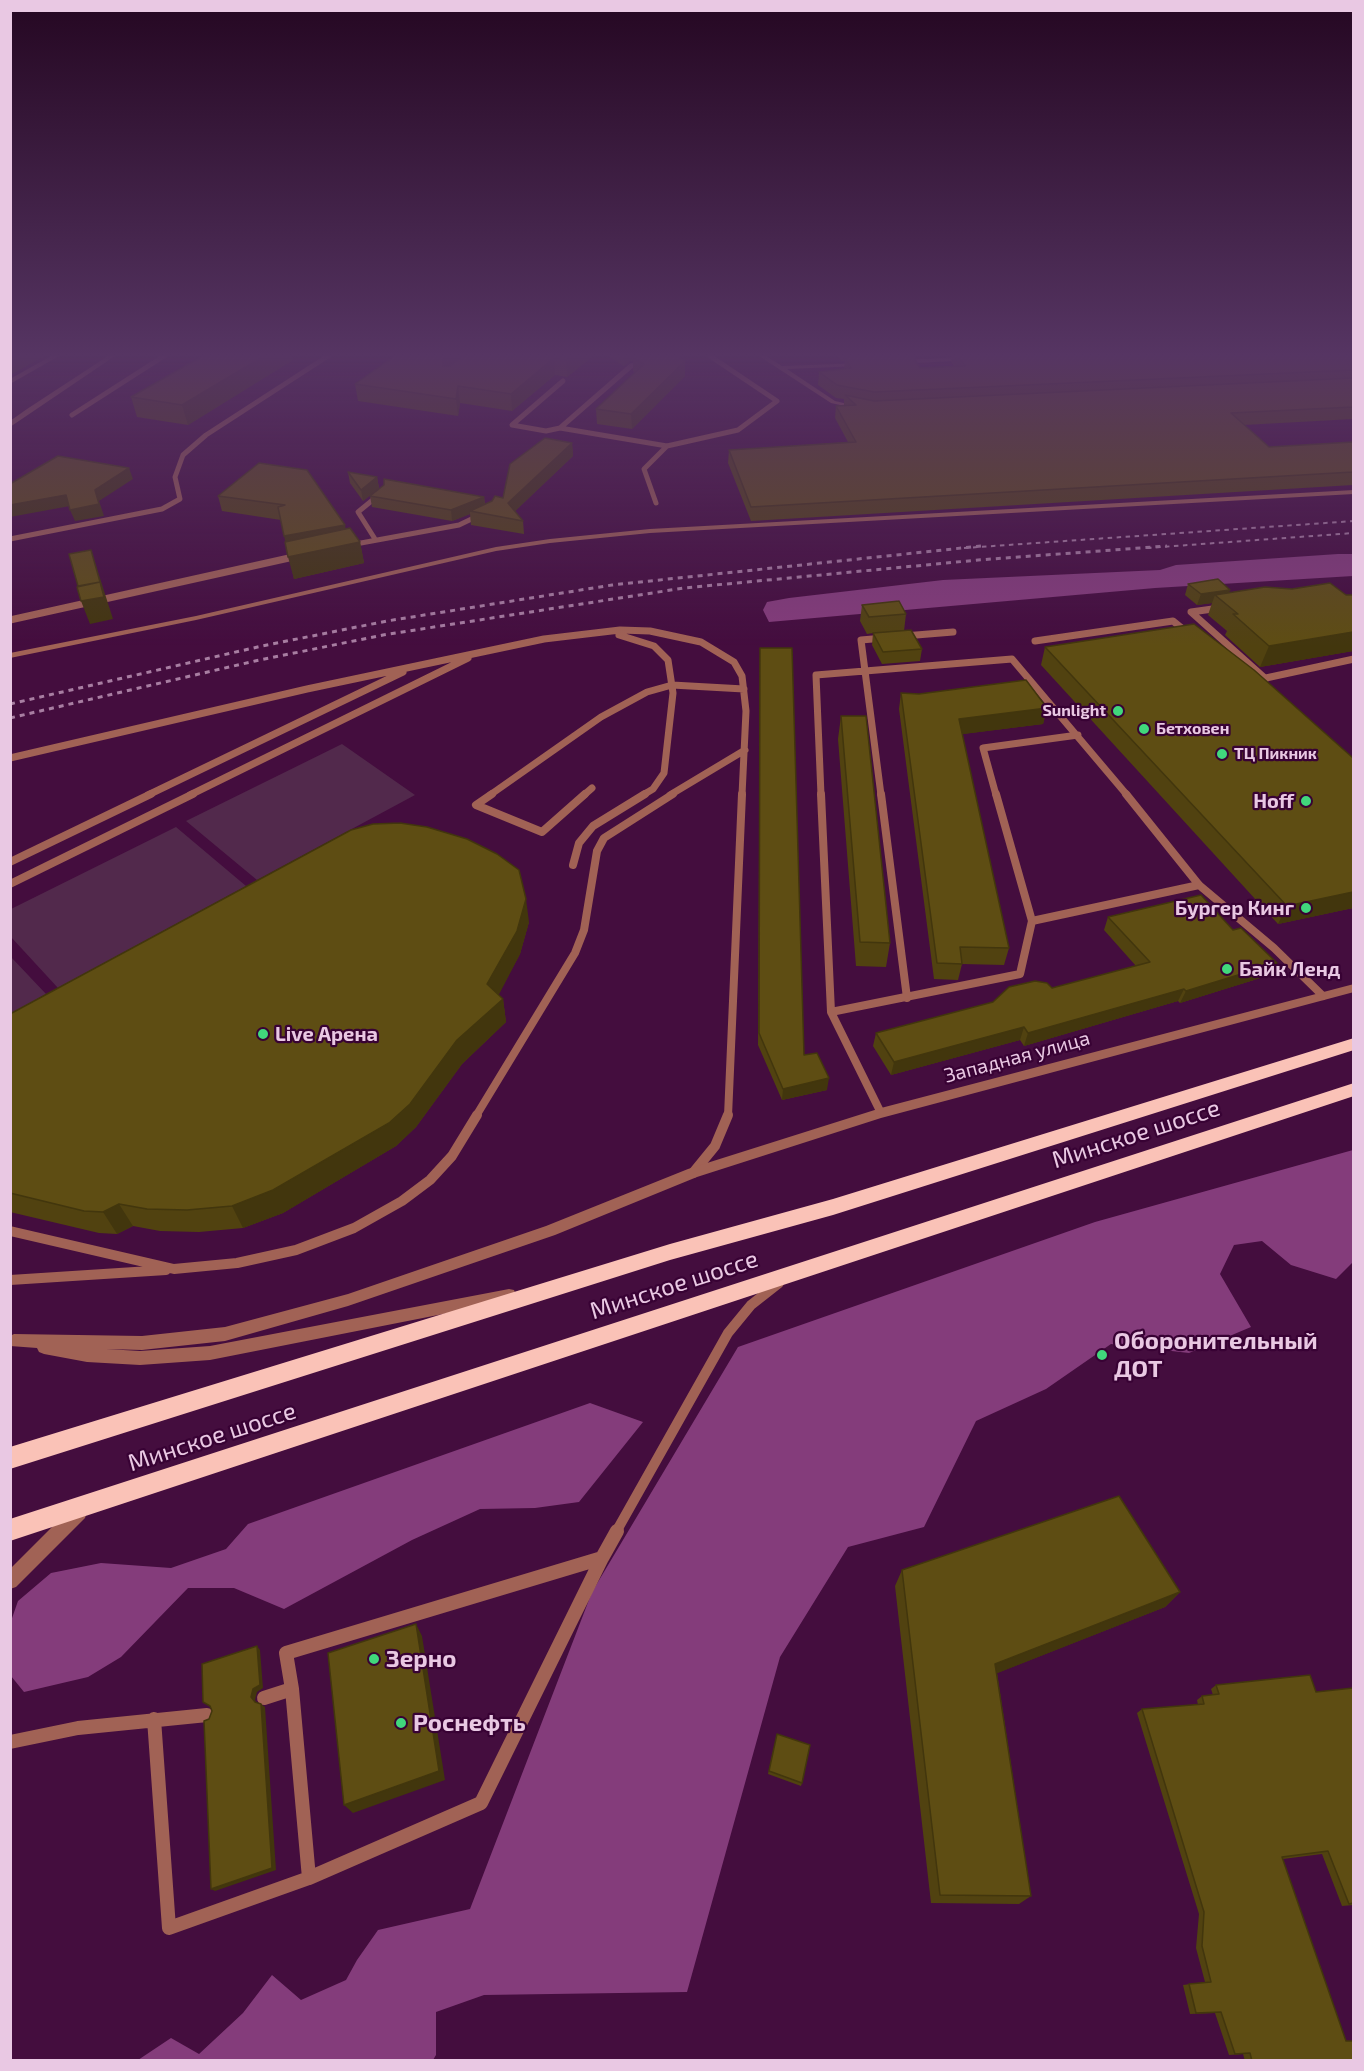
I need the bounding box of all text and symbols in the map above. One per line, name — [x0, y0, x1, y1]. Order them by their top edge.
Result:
place label: Sunlight — [1042, 701, 1106, 721]
marker: Sunlight — [1111, 704, 1125, 718]
place label: Бетховен — [1156, 719, 1229, 739]
marker: Бетховен — [1137, 722, 1151, 736]
place label: ТЦ Пикник — [1234, 744, 1317, 764]
marker: ТЦ Пикник — [1215, 747, 1229, 761]
place label: Hoff — [1253, 789, 1294, 813]
marker: Hoff — [1299, 794, 1313, 808]
place label: Бургер Кинг — [1175, 896, 1294, 920]
marker: Бургер Кинг — [1299, 901, 1313, 915]
place label: Байк Ленд — [1239, 957, 1340, 981]
marker: Байк Ленд — [1220, 962, 1234, 976]
place label: Live Арена — [275, 1022, 378, 1046]
street label: Западная улица — [941, 1026, 1093, 1088]
marker: Live Арена — [256, 1027, 270, 1041]
street label: Минское шоссе — [1048, 1093, 1224, 1175]
street label: Минское шоссе — [586, 1244, 762, 1326]
place label: Оборонительный ДОТ — [1114, 1327, 1318, 1383]
marker: Оборонительный ДОТ — [1095, 1348, 1109, 1362]
street label: Минское шоссе — [124, 1396, 300, 1478]
place label: Зерно — [386, 1645, 456, 1673]
marker: Зерно — [367, 1652, 381, 1666]
place label: Роснефть — [413, 1709, 526, 1737]
marker: Роснефть — [394, 1716, 408, 1730]

